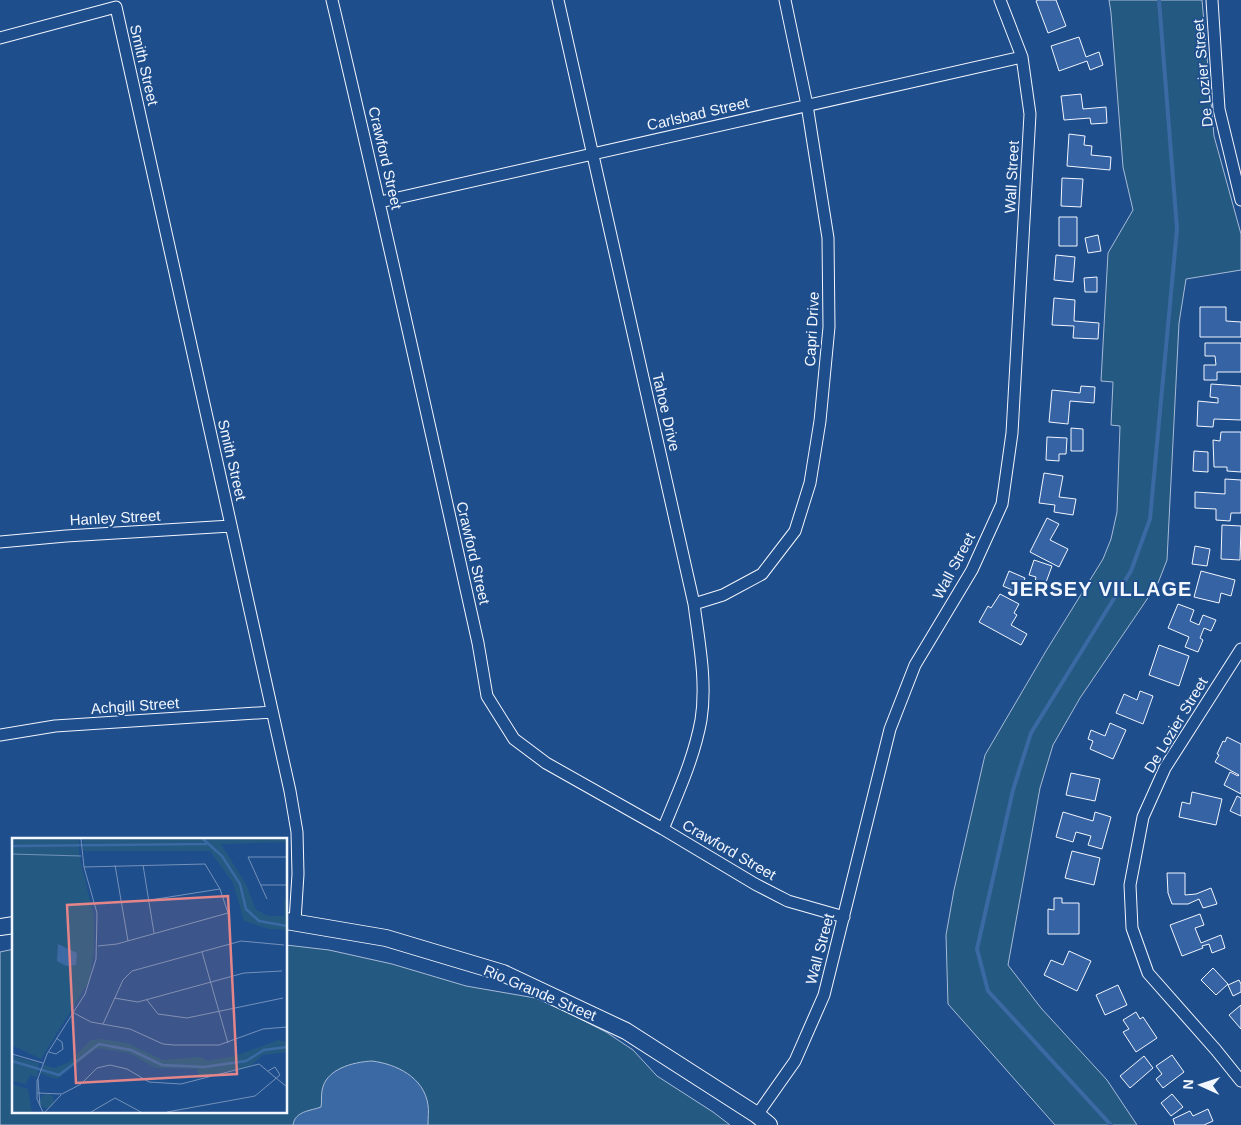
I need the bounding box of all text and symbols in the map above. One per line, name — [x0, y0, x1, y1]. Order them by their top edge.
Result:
street label: De Lozier Street — [1189, 17, 1216, 128]
street label: Smith Street — [127, 23, 162, 108]
street label: Carlsbad Street — [645, 93, 751, 134]
street label: Crawford Street — [365, 105, 406, 212]
street label: Wall Street — [1001, 139, 1022, 214]
street label: Capri Drive — [801, 291, 822, 367]
street label: Tahoe Drive — [649, 371, 684, 453]
street label: Smith Street — [215, 418, 250, 503]
street label: Crawford Street — [453, 500, 494, 607]
street label: Hanley Street — [69, 507, 162, 528]
street label: Wall Street — [929, 529, 979, 602]
district label: JERSEY VILLAGE — [1008, 578, 1192, 600]
street label: De Lozier Street — [1140, 673, 1211, 776]
street label: Achgill Street — [90, 694, 180, 717]
street label: Crawford Street — [680, 816, 780, 884]
inset map — [12, 838, 288, 1112]
street label: Wall Street — [802, 911, 837, 986]
street label: Rio Grande Street — [481, 961, 600, 1024]
north arrow — [1176, 1060, 1226, 1110]
text: N — [1180, 1079, 1196, 1090]

